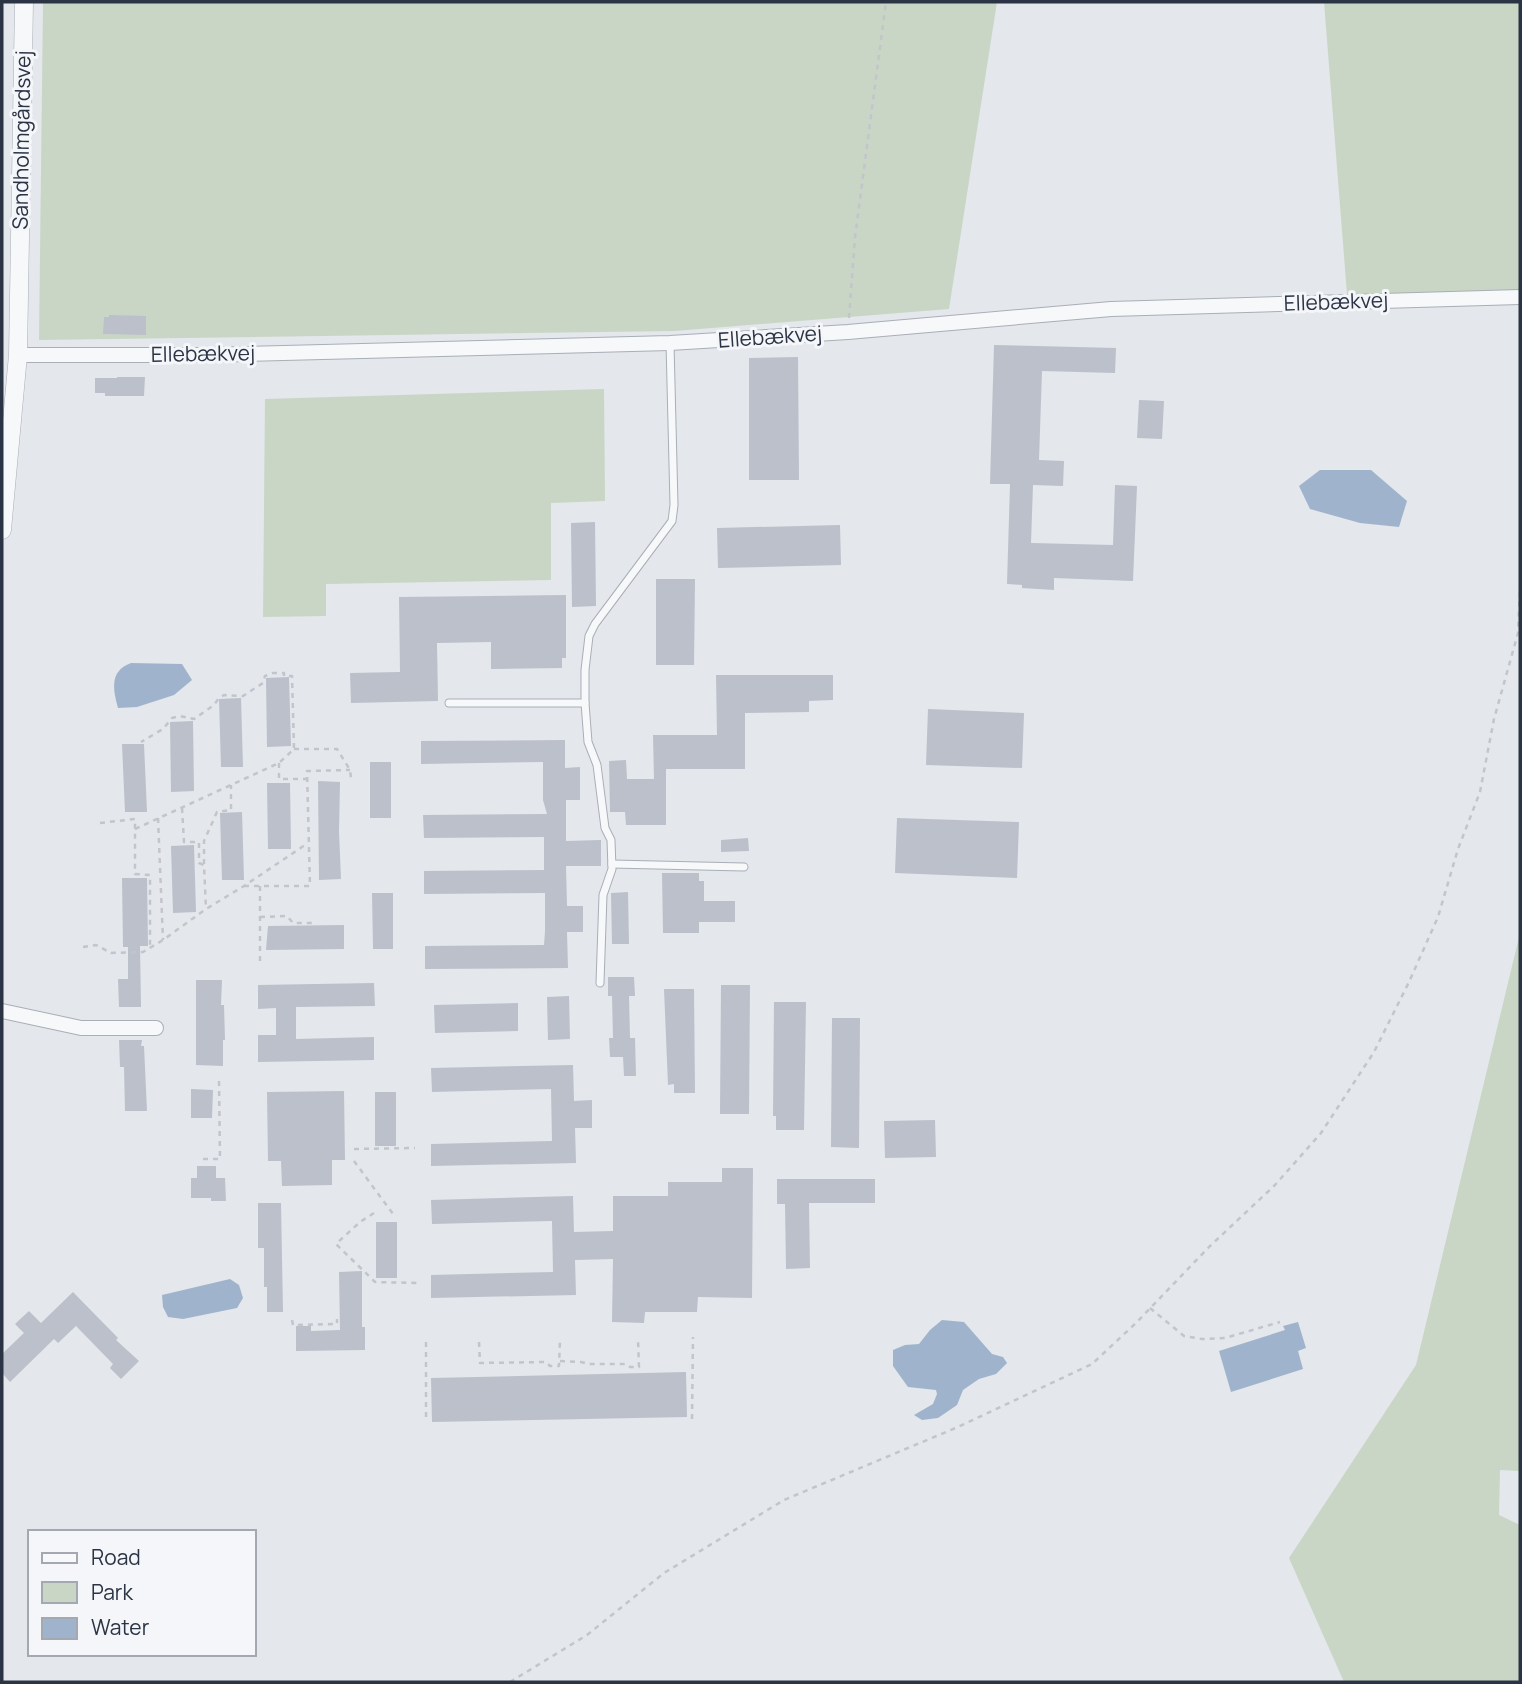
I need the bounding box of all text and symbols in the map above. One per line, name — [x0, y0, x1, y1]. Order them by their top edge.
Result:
street label: Sandholmgårdsvej — [5, 50, 37, 230]
street label: Ellebækvej — [1283, 285, 1389, 317]
street label: Ellebækvej — [717, 318, 823, 354]
street label: Ellebækvej — [151, 338, 255, 368]
legend — [28, 1530, 256, 1656]
text: Road — [91, 1543, 141, 1571]
text: Park — [91, 1578, 133, 1606]
text: Water — [91, 1613, 150, 1641]

